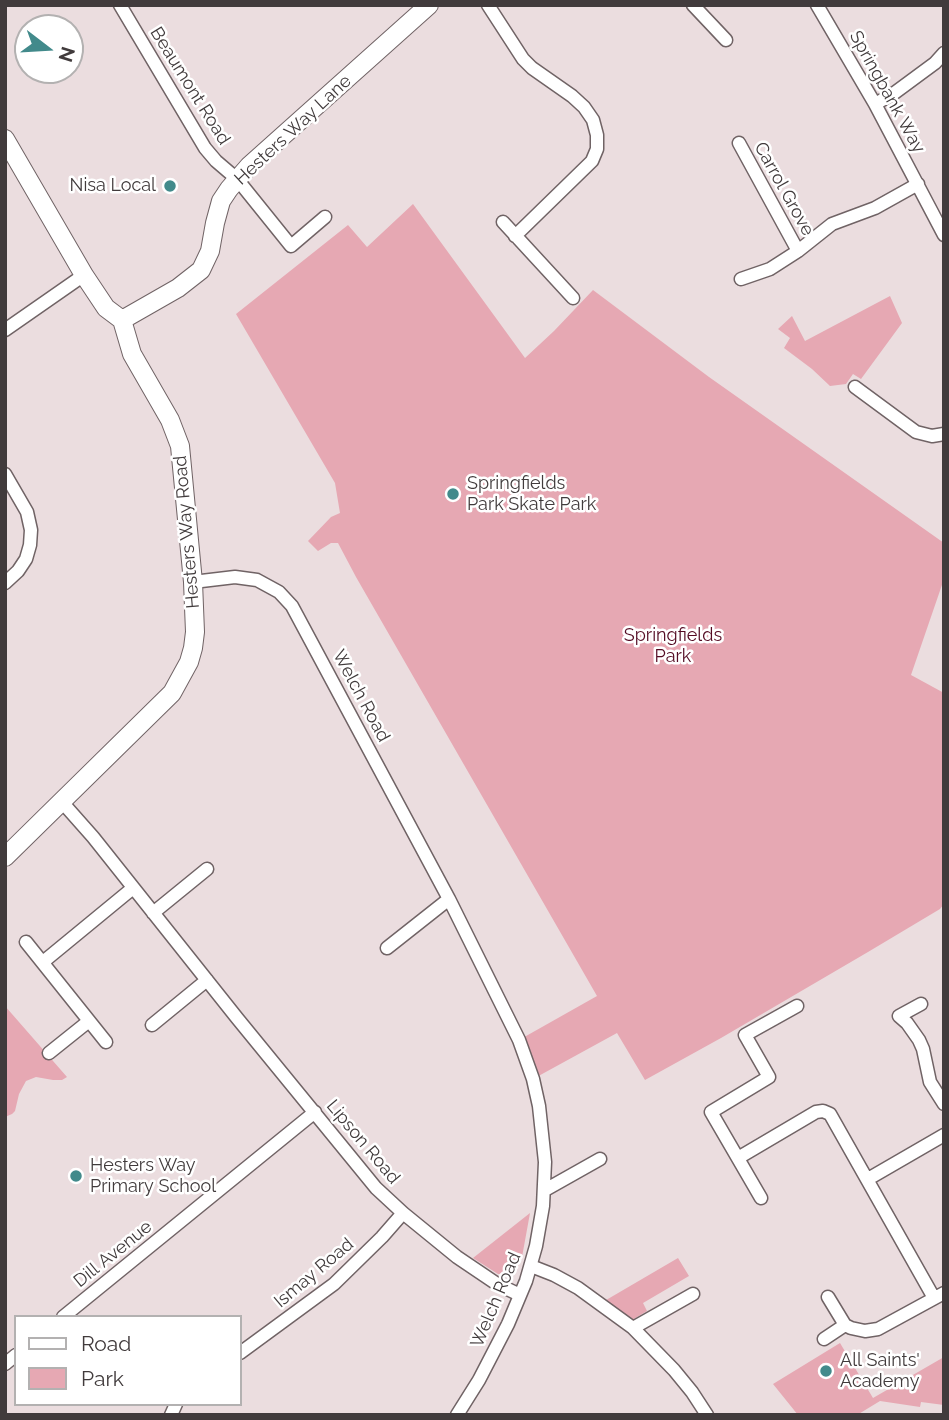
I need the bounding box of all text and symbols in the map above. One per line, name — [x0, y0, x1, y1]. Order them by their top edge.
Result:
north arrow — [14, 14, 84, 84]
street label: Beaumont Road — [145, 23, 235, 149]
street label: Springbank Way — [844, 27, 930, 157]
text: N — [55, 44, 80, 65]
street label: Hesters Way Lane — [230, 70, 356, 190]
street label: Carrol Grove — [749, 138, 819, 240]
place label: Nisa Local — [69, 175, 156, 197]
marker: Nisa Local — [162, 178, 178, 194]
street label: Hesters Way Road — [170, 455, 204, 609]
place label: Springfields Park Skate Park — [467, 473, 596, 516]
marker: Springfields Park Skate Park — [445, 486, 461, 502]
park label: Springfields Park — [624, 625, 722, 668]
street label: Welch Road — [328, 646, 394, 746]
street label: Lipson Road — [322, 1096, 404, 1188]
place label: Hesters Way Primary School — [90, 1155, 216, 1198]
marker: Hesters Way Primary School — [68, 1168, 84, 1184]
street label: Dill Avenue — [70, 1216, 156, 1292]
street label: Ismay Road — [270, 1234, 358, 1312]
street label: Welch Road — [466, 1249, 526, 1351]
legend — [14, 1315, 242, 1406]
text: Road — [81, 1331, 131, 1356]
place label: All Saints' Academy — [840, 1350, 920, 1392]
marker: All Saints' Academy — [818, 1363, 834, 1379]
text: Park — [81, 1366, 124, 1391]

